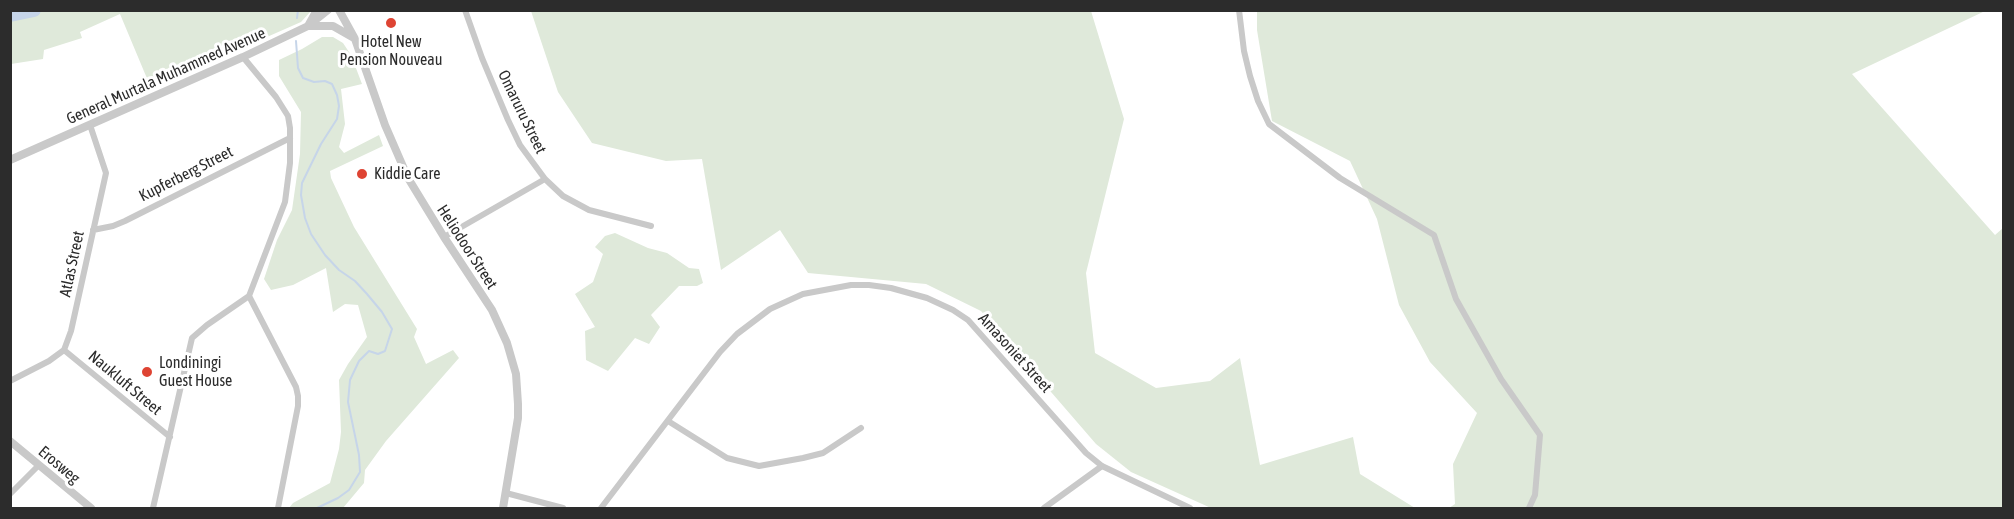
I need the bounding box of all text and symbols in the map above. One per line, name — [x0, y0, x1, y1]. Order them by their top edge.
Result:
marker: Hotel New Pension Nouveau — [384, 16, 398, 30]
street label: General Murtala Muhammed Avenue — [63, 23, 269, 129]
place label: Hotel New Pension Nouveau — [339, 32, 443, 70]
street label: Omaruru Street — [494, 67, 550, 157]
street label: Kupferberg Street — [136, 142, 236, 206]
place label: Kiddie Care — [374, 164, 440, 184]
marker: Kiddie Care — [355, 167, 369, 181]
street label: Heliodoor Street — [433, 201, 501, 293]
street label: Atlas Street — [56, 229, 88, 299]
street label: Amasoniet Street — [974, 309, 1056, 397]
street label: Naukluft Street — [84, 347, 166, 419]
place label: Londiningi Guest House — [159, 353, 232, 391]
marker: Londiningi Guest House — [140, 365, 154, 379]
street label: Erosweg — [34, 442, 84, 488]

